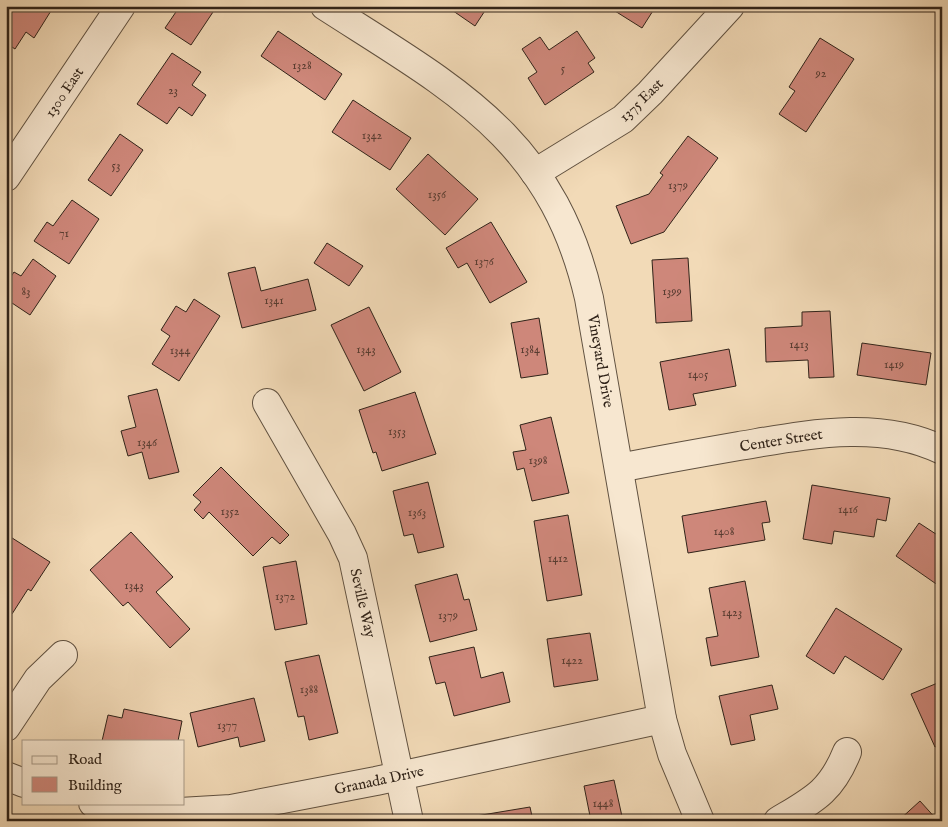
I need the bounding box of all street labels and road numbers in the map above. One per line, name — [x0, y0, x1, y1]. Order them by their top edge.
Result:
street label: 1300 East — [41, 64, 88, 121]
street label: 1375 East — [615, 75, 667, 126]
street label: Vineyard Drive — [583, 312, 618, 409]
street label: Center Street — [738, 425, 824, 456]
street label: Seville Way — [345, 567, 380, 640]
street label: Granada Drive — [333, 762, 426, 799]

